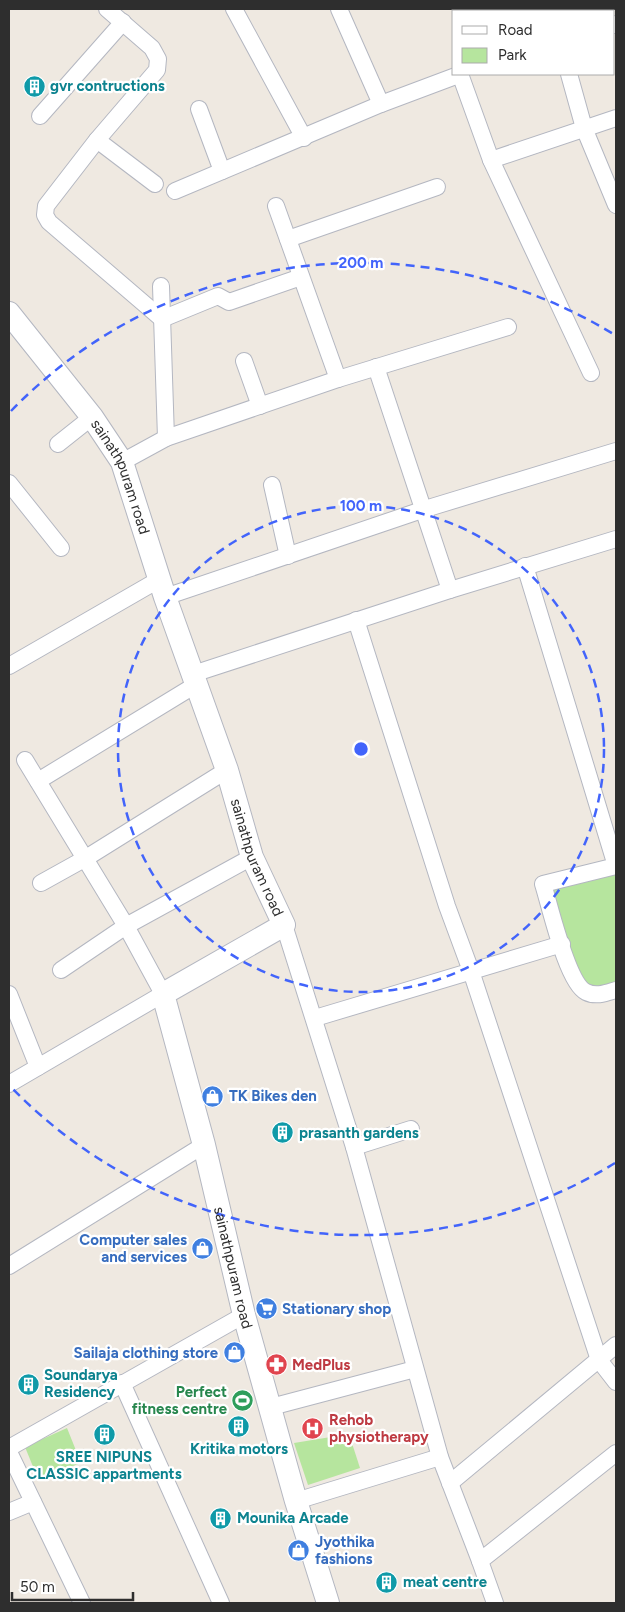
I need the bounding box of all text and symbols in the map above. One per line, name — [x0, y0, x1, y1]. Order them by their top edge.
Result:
legend — [452, 10, 615, 75]
text: Road — [498, 21, 533, 39]
text: Park — [498, 46, 527, 64]
building icon: gvr contructions — [22, 74, 46, 98]
place label: gvr contructions — [50, 77, 165, 95]
text: 200 m — [339, 254, 383, 272]
street label: sainathpuram road — [87, 416, 153, 536]
text: 100 m — [340, 497, 382, 515]
centre of rings — [352, 740, 370, 758]
street label: sainathpuram road — [227, 796, 288, 919]
shop icon: TK Bikes den — [201, 1084, 225, 1108]
place label: TK Bikes den — [229, 1087, 317, 1105]
building icon: prasanth gardens — [271, 1121, 295, 1145]
place label: prasanth gardens — [299, 1124, 419, 1142]
street label: sainathpuram road — [210, 1205, 256, 1331]
place label: Computer sales and services — [79, 1231, 187, 1266]
shop icon: Computer sales and services — [191, 1237, 215, 1261]
supermarket icon: Stationary shop — [254, 1297, 278, 1321]
place label: Stationary shop — [282, 1300, 391, 1318]
shop icon: Sailaja clothing store — [222, 1341, 246, 1365]
place label: Sailaja clothing store — [74, 1344, 219, 1362]
pharmacy icon: MedPlus — [264, 1353, 288, 1377]
place label: MedPlus — [292, 1356, 350, 1374]
place label: Soundarya Residency — [44, 1366, 118, 1401]
building icon: Soundarya Residency — [16, 1372, 40, 1396]
place label: Perfect fitness centre — [132, 1383, 228, 1418]
sports icon: Perfect fitness centre — [231, 1389, 255, 1413]
place label: Rehob physiotherapy — [329, 1411, 429, 1446]
building icon: Kritika motors — [227, 1414, 251, 1438]
hospital icon: Rehob physiotherapy — [301, 1417, 325, 1441]
building icon: SREE NIPUNS CLASSIC appartments — [92, 1422, 116, 1446]
place label: Kritika motors — [190, 1440, 288, 1458]
place label: SREE NIPUNS CLASSIC appartments — [26, 1448, 182, 1483]
building icon: Mounika Arcade — [209, 1506, 233, 1530]
place label: Mounika Arcade — [237, 1509, 349, 1527]
place label: Jyothika fashions — [315, 1533, 375, 1568]
shop icon: Jyothika fashions — [287, 1539, 311, 1563]
scale bar — [12, 1570, 134, 1602]
building icon: meat centre — [375, 1570, 399, 1594]
place label: meat centre — [403, 1573, 488, 1591]
text: 50 m — [20, 1578, 55, 1596]

